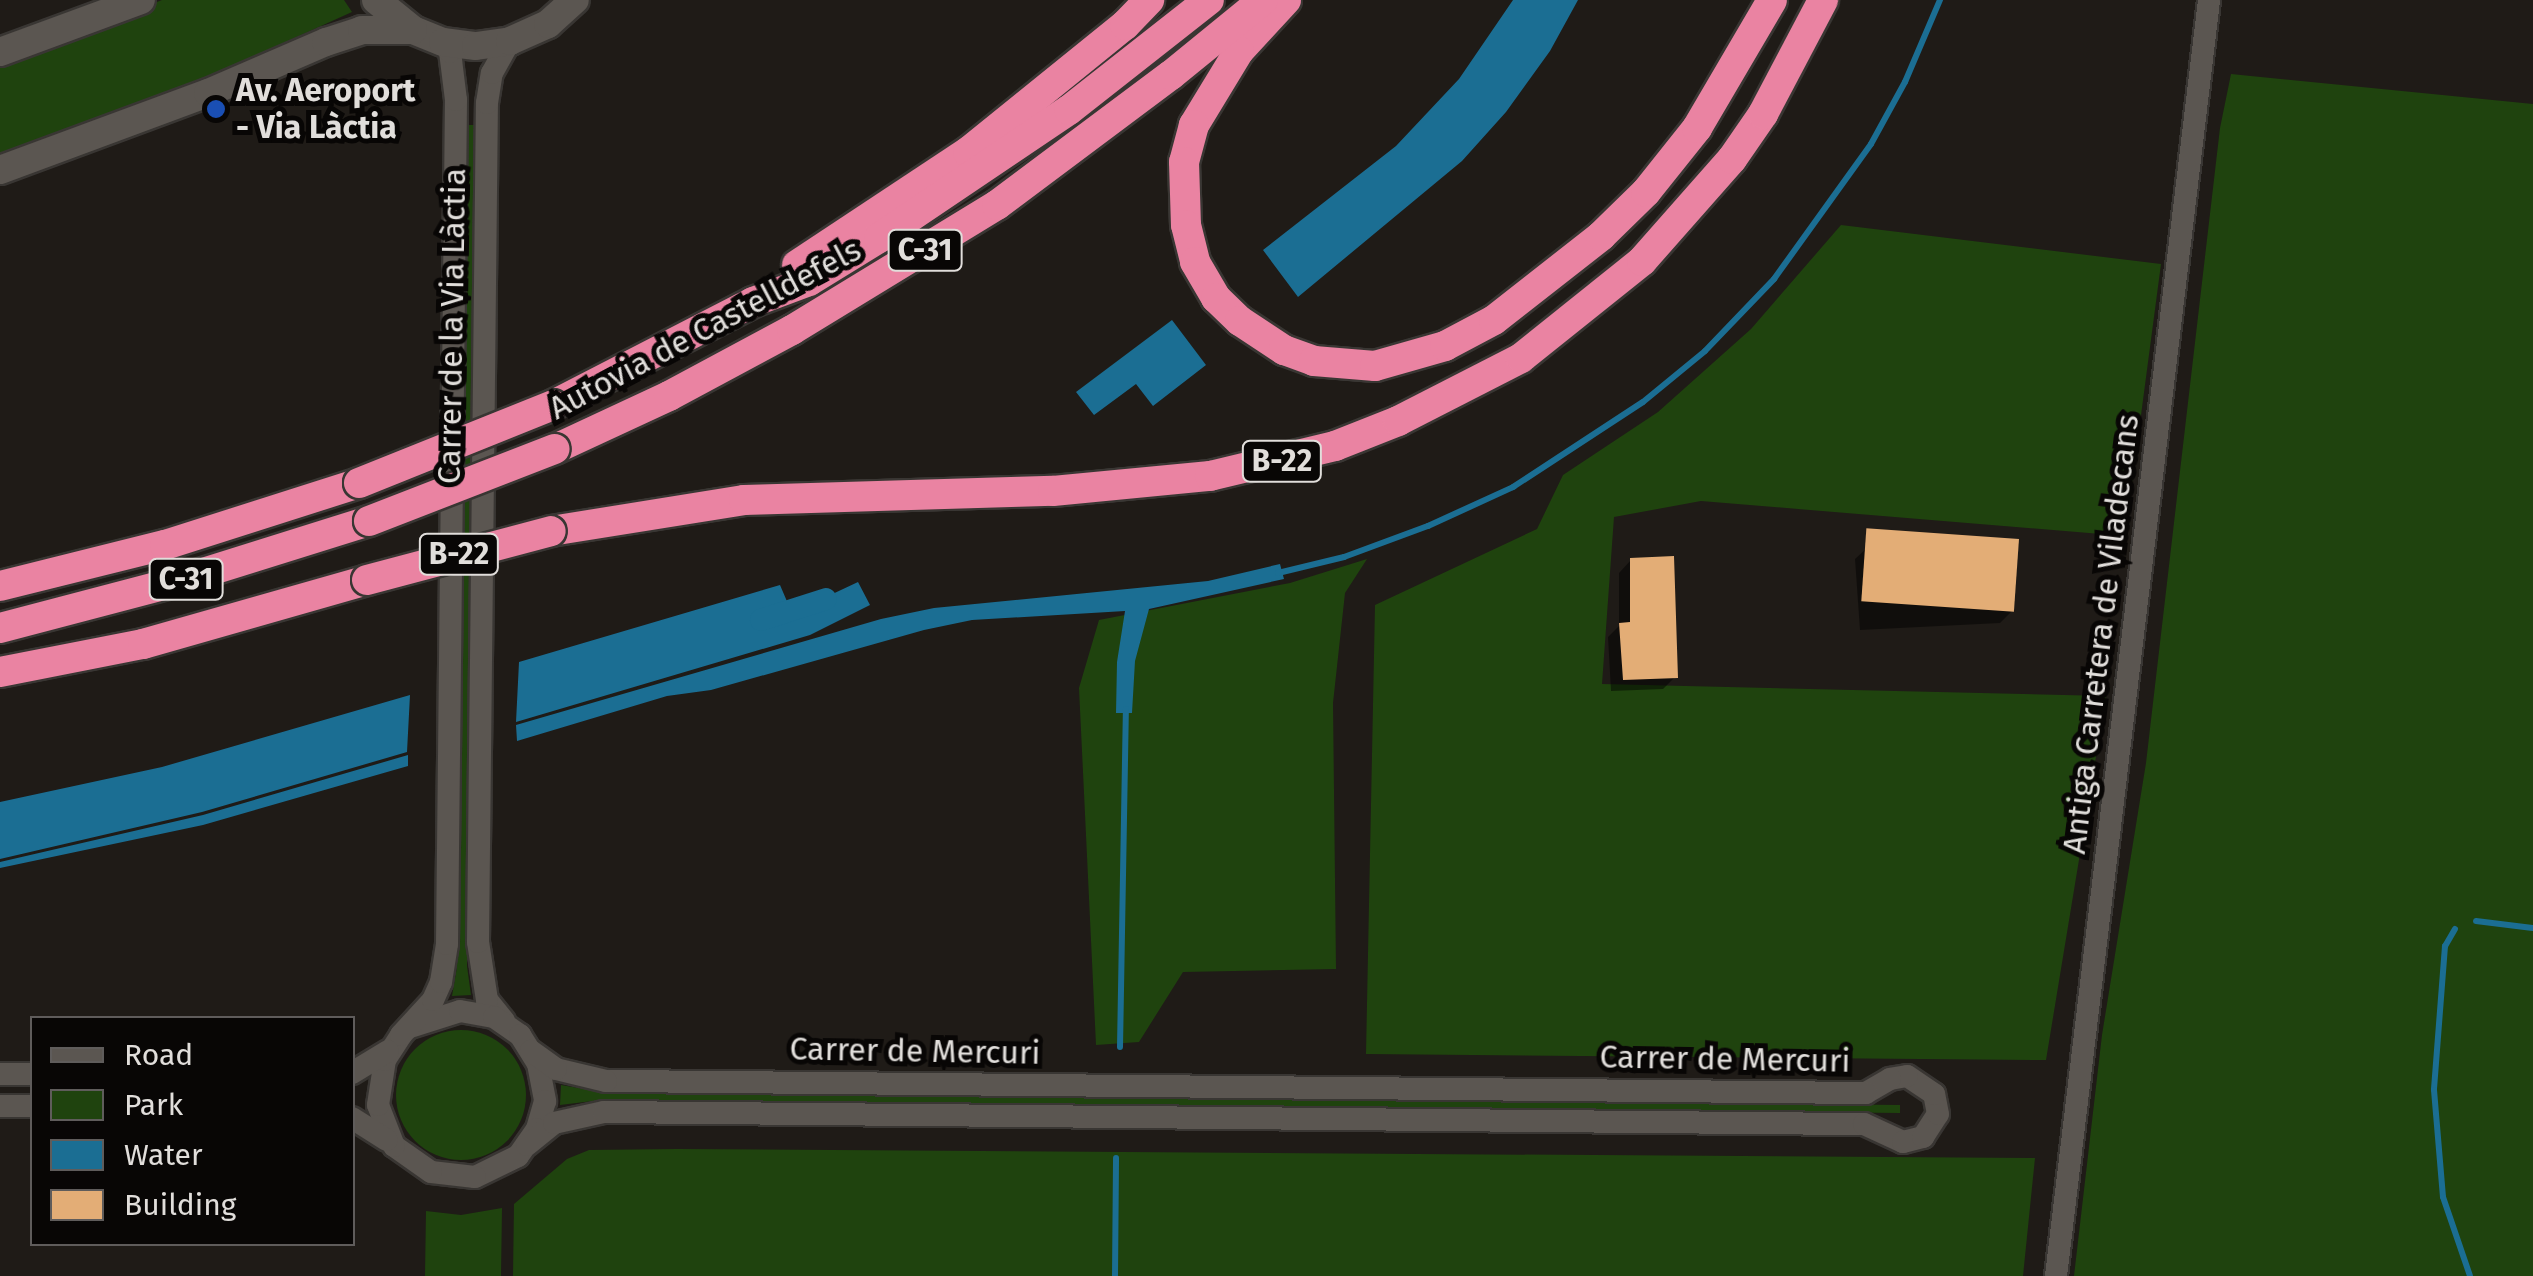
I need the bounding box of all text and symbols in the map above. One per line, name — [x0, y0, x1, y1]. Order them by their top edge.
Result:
place label: Av. Aeroport - Via Làctia — [236, 72, 415, 147]
marker: Av. Aeroport - Via Làctia — [205, 98, 227, 120]
street label: Carrer de la Via Làctia — [430, 168, 474, 484]
road number: C-31 — [888, 225, 962, 275]
street label: Autovia de Castelldefels — [542, 230, 868, 428]
street label: Antiga Carretera de Viladecans — [2055, 412, 2147, 856]
road number: B-22 — [1240, 436, 1324, 486]
road number: B-22 — [416, 529, 502, 579]
road number: C-31 — [148, 554, 224, 604]
legend — [30, 1016, 355, 1246]
street label: Carrer de Mercuri — [789, 1030, 1041, 1072]
text: Road — [124, 1037, 193, 1073]
street label: Carrer de Mercuri — [1599, 1038, 1851, 1080]
text: Park — [124, 1087, 183, 1123]
text: Water — [124, 1137, 203, 1173]
text: Building — [124, 1187, 236, 1223]

